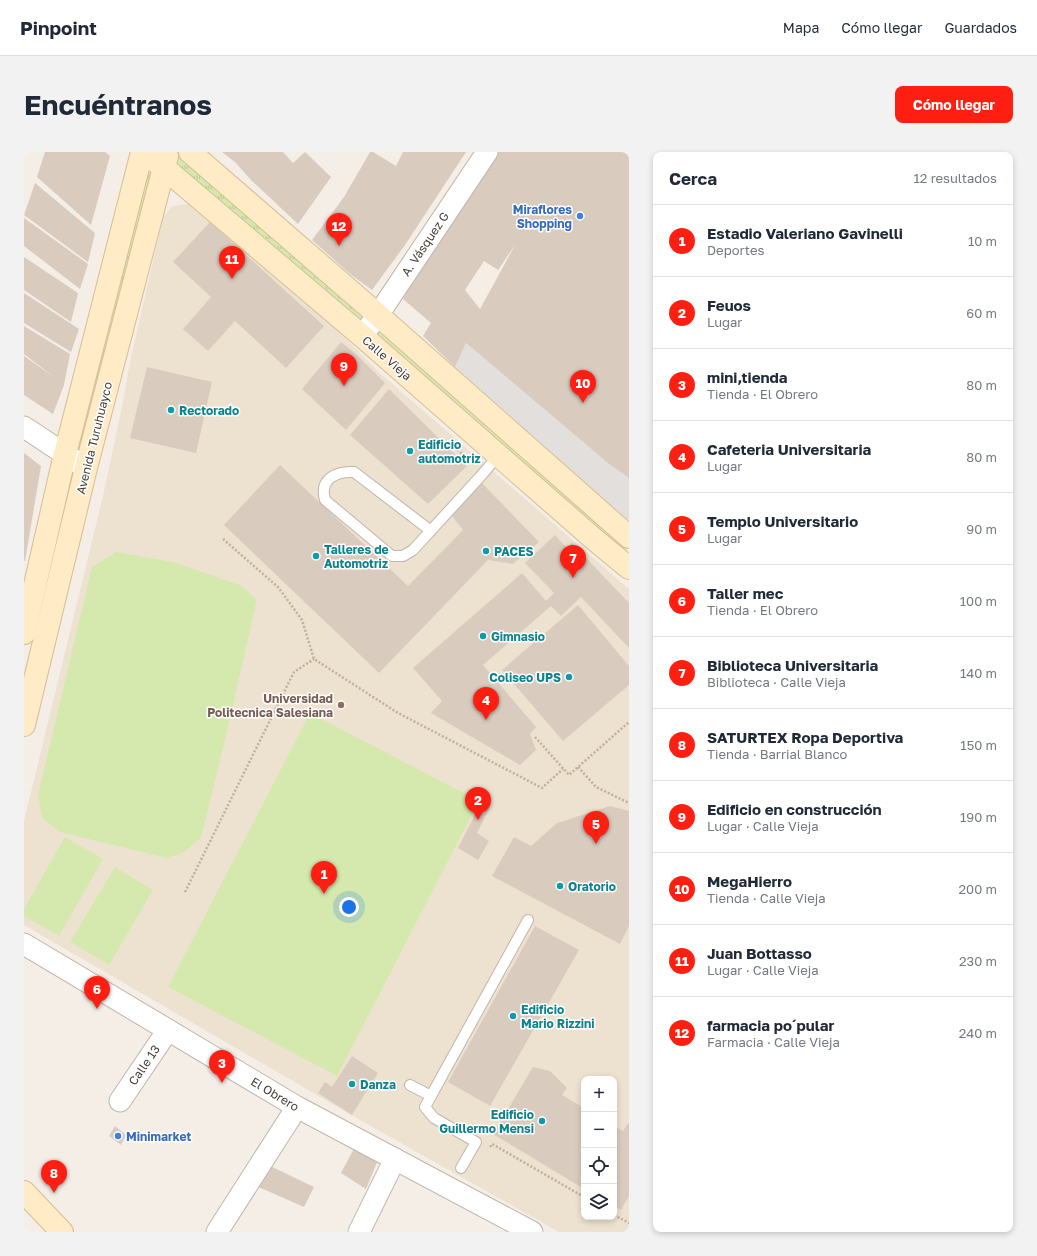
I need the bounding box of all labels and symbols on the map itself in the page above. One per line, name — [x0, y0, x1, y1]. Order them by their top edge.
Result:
place label: Miraflores Shopping — [513, 202, 572, 231]
street label: A. Vásquez G — [398, 209, 452, 279]
marker: Miraflores Shopping — [575, 211, 585, 221]
pin: 12 — [326, 213, 352, 246]
pin: 11 — [219, 246, 245, 279]
street label: Calle Vieja — [359, 332, 415, 384]
pin: 9 — [331, 353, 357, 386]
pin: 10 — [570, 370, 596, 403]
street label: Avenida Turuhuayco — [73, 380, 115, 496]
place label: Rectorado — [179, 403, 239, 418]
marker: Rectorado — [166, 405, 176, 415]
place label: Edificio automotriz — [418, 437, 481, 466]
marker: Edificio automotriz — [405, 446, 415, 456]
place label: Talleres de Automotriz — [324, 542, 389, 571]
place label: PACES — [494, 544, 534, 559]
pin: 7 — [560, 545, 586, 578]
marker: PACES — [481, 546, 491, 556]
marker: Talleres de Automotriz — [311, 551, 321, 561]
place label: Gimnasio — [491, 629, 545, 644]
marker: Gimnasio — [478, 631, 488, 641]
place label: Coliseo UPS — [489, 670, 561, 685]
marker: Coliseo UPS — [564, 672, 574, 682]
pin: 4 — [473, 687, 499, 720]
place label: Universidad Politecnica Salesiana — [207, 691, 333, 720]
marker: Universidad Politecnica Salesiana — [336, 700, 346, 710]
pin: 2 — [465, 787, 491, 820]
pin: 5 — [583, 811, 609, 844]
pin: 1 — [311, 861, 337, 894]
place label: Oratorio — [568, 879, 616, 894]
marker: Oratorio — [555, 881, 565, 891]
your location — [339, 897, 359, 917]
pin: 6 — [84, 976, 110, 1009]
place label: Edificio Mario Rizzini — [521, 1002, 595, 1031]
marker: Edificio Mario Rizzini — [508, 1011, 518, 1021]
street label: Calle 13 — [125, 1042, 163, 1088]
pin: 3 — [209, 1050, 235, 1083]
street label: El Obrero — [248, 1074, 302, 1114]
place label: Danza — [360, 1077, 396, 1092]
marker: Danza — [347, 1079, 357, 1089]
place label: Edificio Guillermo Mensi — [439, 1107, 534, 1136]
marker: Edificio Guillermo Mensi — [537, 1116, 547, 1126]
place label: Minimarket — [126, 1129, 191, 1144]
marker: Minimarket — [113, 1131, 123, 1141]
pin: 8 — [41, 1160, 67, 1193]

